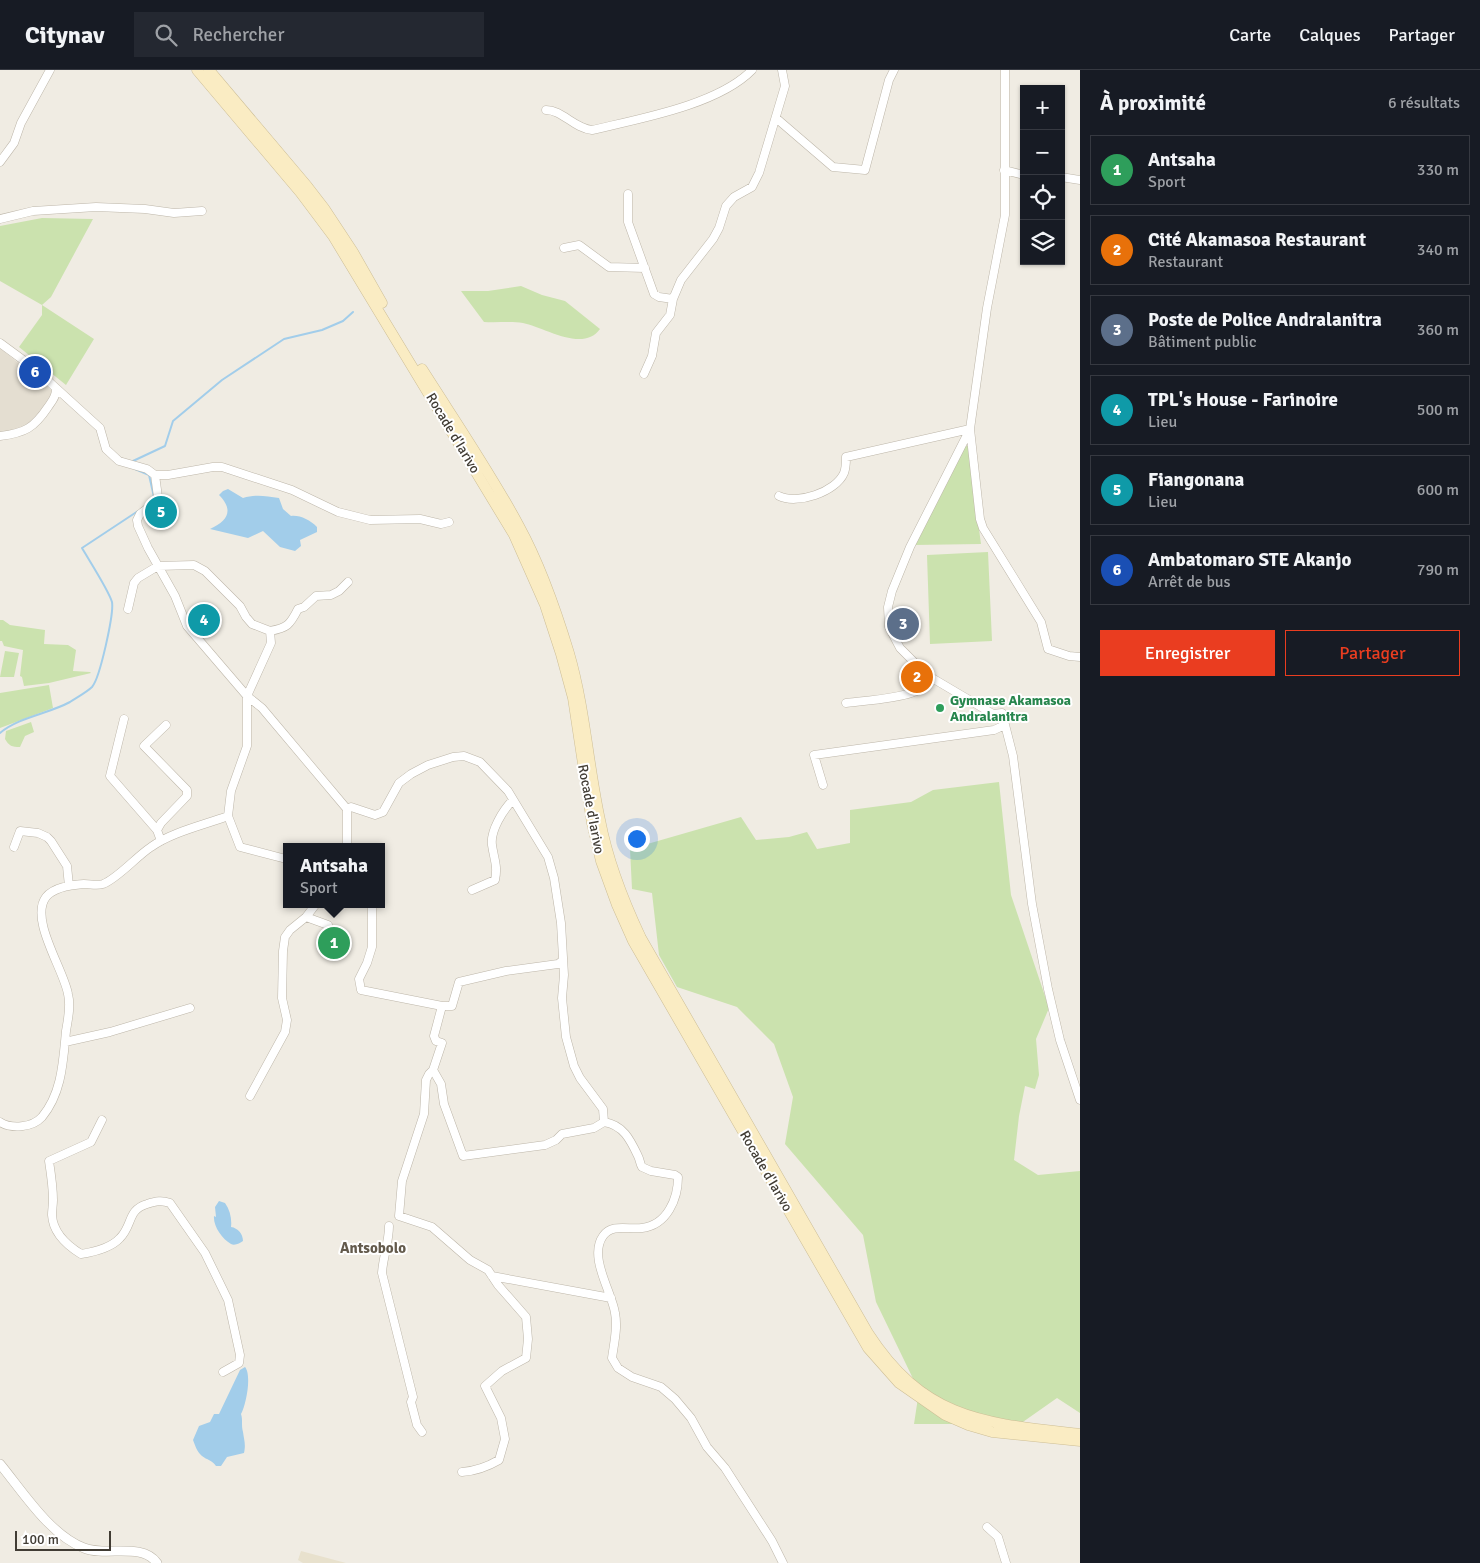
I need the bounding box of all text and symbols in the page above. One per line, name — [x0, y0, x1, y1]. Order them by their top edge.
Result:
search box — [134, 12, 484, 57]
text: Citynav — [25, 20, 104, 50]
icon: search — [152, 21, 180, 49]
text: Rechercher — [192, 23, 284, 47]
text: Carte — [1229, 24, 1271, 46]
text: Calques — [1299, 24, 1361, 46]
text: Partager — [1389, 24, 1455, 46]
map controls — [1020, 85, 1065, 265]
button: + — [1020, 85, 1065, 130]
text: À proximité — [1100, 90, 1206, 116]
text: 6 résultats — [1388, 93, 1460, 113]
button: − — [1020, 130, 1065, 175]
text: Antsaha — [1148, 148, 1216, 172]
text: 1 — [1113, 160, 1121, 180]
text: 330 m — [1417, 160, 1459, 180]
text: Sport — [1148, 172, 1186, 192]
button: locate — [1020, 175, 1065, 220]
button: layers — [1020, 220, 1065, 265]
text: Cité Akamasoa Restaurant — [1148, 228, 1366, 252]
text: 2 — [1113, 240, 1121, 260]
text: 340 m — [1417, 240, 1459, 260]
text: Restaurant — [1148, 252, 1223, 272]
text: Poste de Police Andralanitra — [1148, 308, 1382, 332]
text: 3 — [1113, 320, 1121, 340]
text: 360 m — [1417, 320, 1459, 340]
text: Bâtiment public — [1148, 332, 1256, 352]
pin: 6 — [19, 353, 51, 391]
text: TPL's House - Farinoire — [1148, 388, 1338, 412]
street label: Rocade d'Iarivo — [422, 390, 484, 476]
text: 4 — [1113, 400, 1121, 420]
text: 500 m — [1417, 400, 1459, 420]
text: Lieu — [1148, 412, 1177, 432]
text: Fiangonana — [1148, 468, 1244, 492]
text: 5 — [1113, 480, 1121, 500]
text: 600 m — [1417, 480, 1459, 500]
text: Lieu — [1148, 492, 1177, 512]
pin: 5 — [145, 493, 177, 531]
text: Ambatomaro STE Akanjo — [1148, 548, 1351, 572]
text: 6 — [1113, 560, 1121, 580]
text: 790 m — [1417, 560, 1459, 580]
text: Arrêt de bus — [1148, 572, 1231, 592]
pin: 4 — [188, 601, 220, 639]
pin: 3 — [887, 605, 919, 643]
button: Enregistrer — [1100, 630, 1275, 676]
button: Partager — [1285, 630, 1460, 676]
pin: 2 — [901, 658, 933, 696]
place label: Gymnase Akamasoa Andralanitra — [950, 692, 1071, 725]
marker: Gymnase Akamasoa Andralanitra — [934, 702, 946, 714]
street label: Rocade d'Iarivo — [574, 763, 608, 855]
your location — [624, 826, 650, 852]
popup — [283, 843, 385, 908]
text: Antsaha — [300, 854, 368, 878]
text: Sport — [300, 878, 338, 898]
pin: 1 — [318, 924, 350, 962]
street label: Rocade d'Iarivo — [736, 1127, 796, 1215]
district label: Antsobolo — [340, 1239, 406, 1257]
scale bar — [15, 1528, 111, 1551]
text: 100 m — [22, 1531, 59, 1548]

